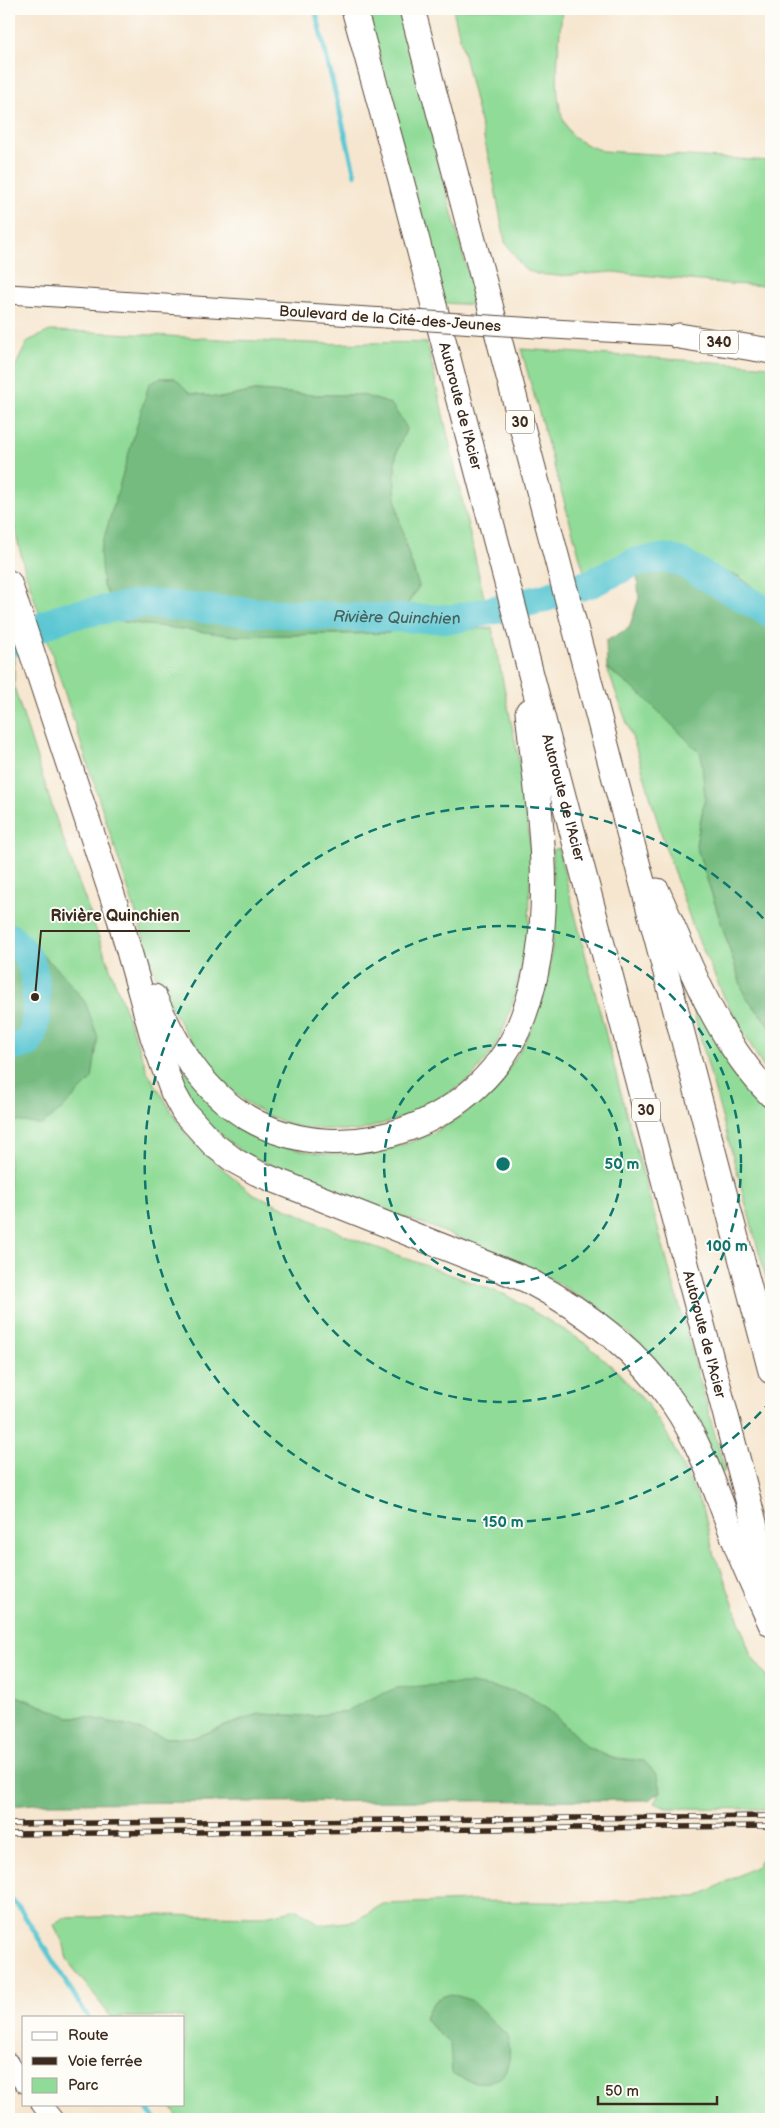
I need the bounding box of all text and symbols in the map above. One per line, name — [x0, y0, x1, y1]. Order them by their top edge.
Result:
street label: Boulevard de la Cité-des-Jeunes — [278, 302, 502, 336]
road number: 340 — [700, 331, 738, 354]
street label: Autoroute de l'Acier — [435, 340, 486, 472]
road number: 30 — [506, 411, 534, 434]
water label: Rivière Quinchien — [333, 607, 462, 629]
street label: Autoroute de l'Acier — [538, 732, 589, 864]
callout: Rivière Quinchien — [41, 900, 190, 931]
text: Rivière Quinchien — [51, 907, 179, 926]
road number: 30 — [632, 1098, 660, 1122]
centre of rings — [494, 1155, 512, 1173]
text: 50 m — [605, 1155, 640, 1174]
text: 100 m — [706, 1237, 748, 1256]
street label: Autoroute de l'Acier — [679, 1269, 731, 1401]
text: 150 m — [482, 1513, 524, 1532]
legend — [22, 2016, 185, 2106]
text: Route — [68, 2026, 109, 2045]
text: Voie ferrée — [68, 2052, 143, 2071]
scale bar — [598, 2073, 716, 2105]
text: Parc — [68, 2076, 98, 2095]
text: 50 m — [605, 2082, 639, 2101]

